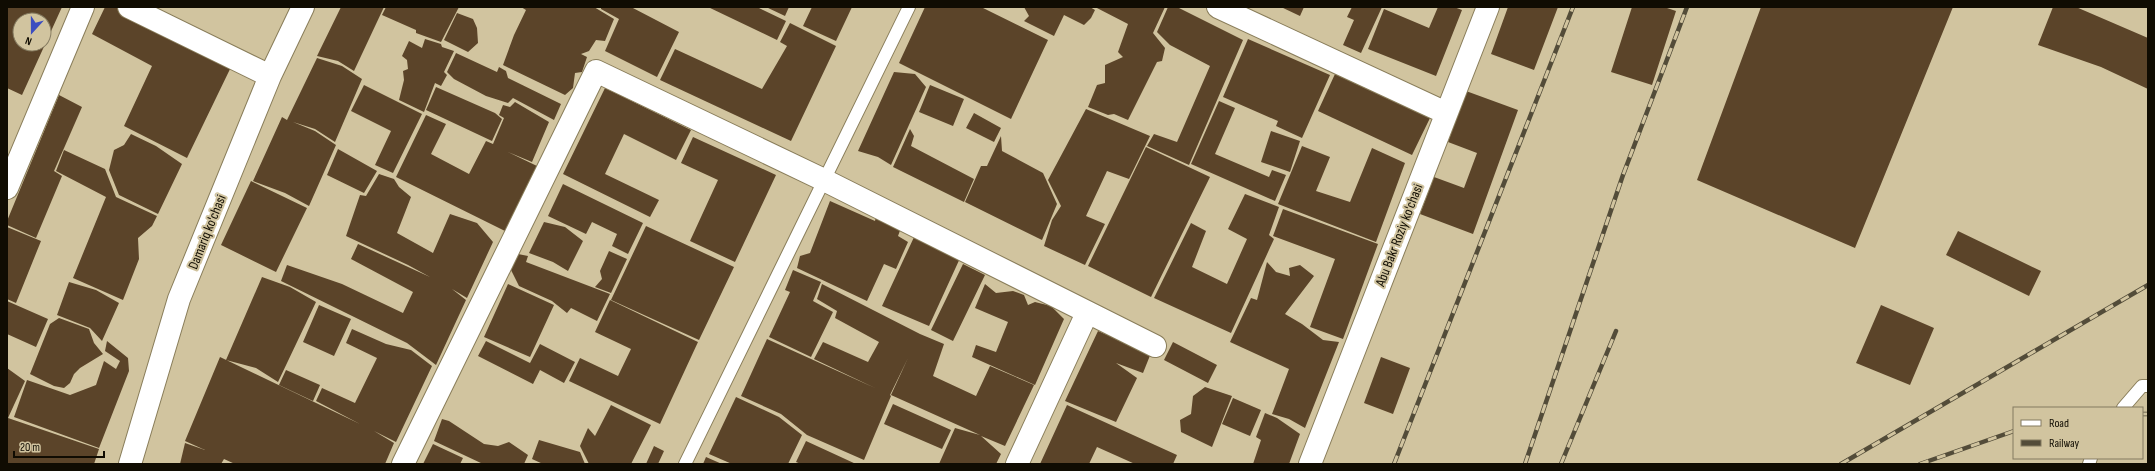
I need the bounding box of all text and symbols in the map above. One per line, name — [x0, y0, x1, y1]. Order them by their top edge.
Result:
north arrow — [12, 12, 52, 52]
text: N — [23, 34, 34, 48]
street label: Abu Bakr Roziy ko'chasi — [1371, 181, 1426, 290]
street label: Damariq ko'chasi — [184, 192, 230, 272]
legend — [2013, 407, 2143, 459]
text: Road — [2049, 416, 2069, 431]
scale bar — [14, 433, 104, 459]
text: Railway — [2049, 436, 2080, 451]
text: 20 m — [20, 440, 40, 455]

